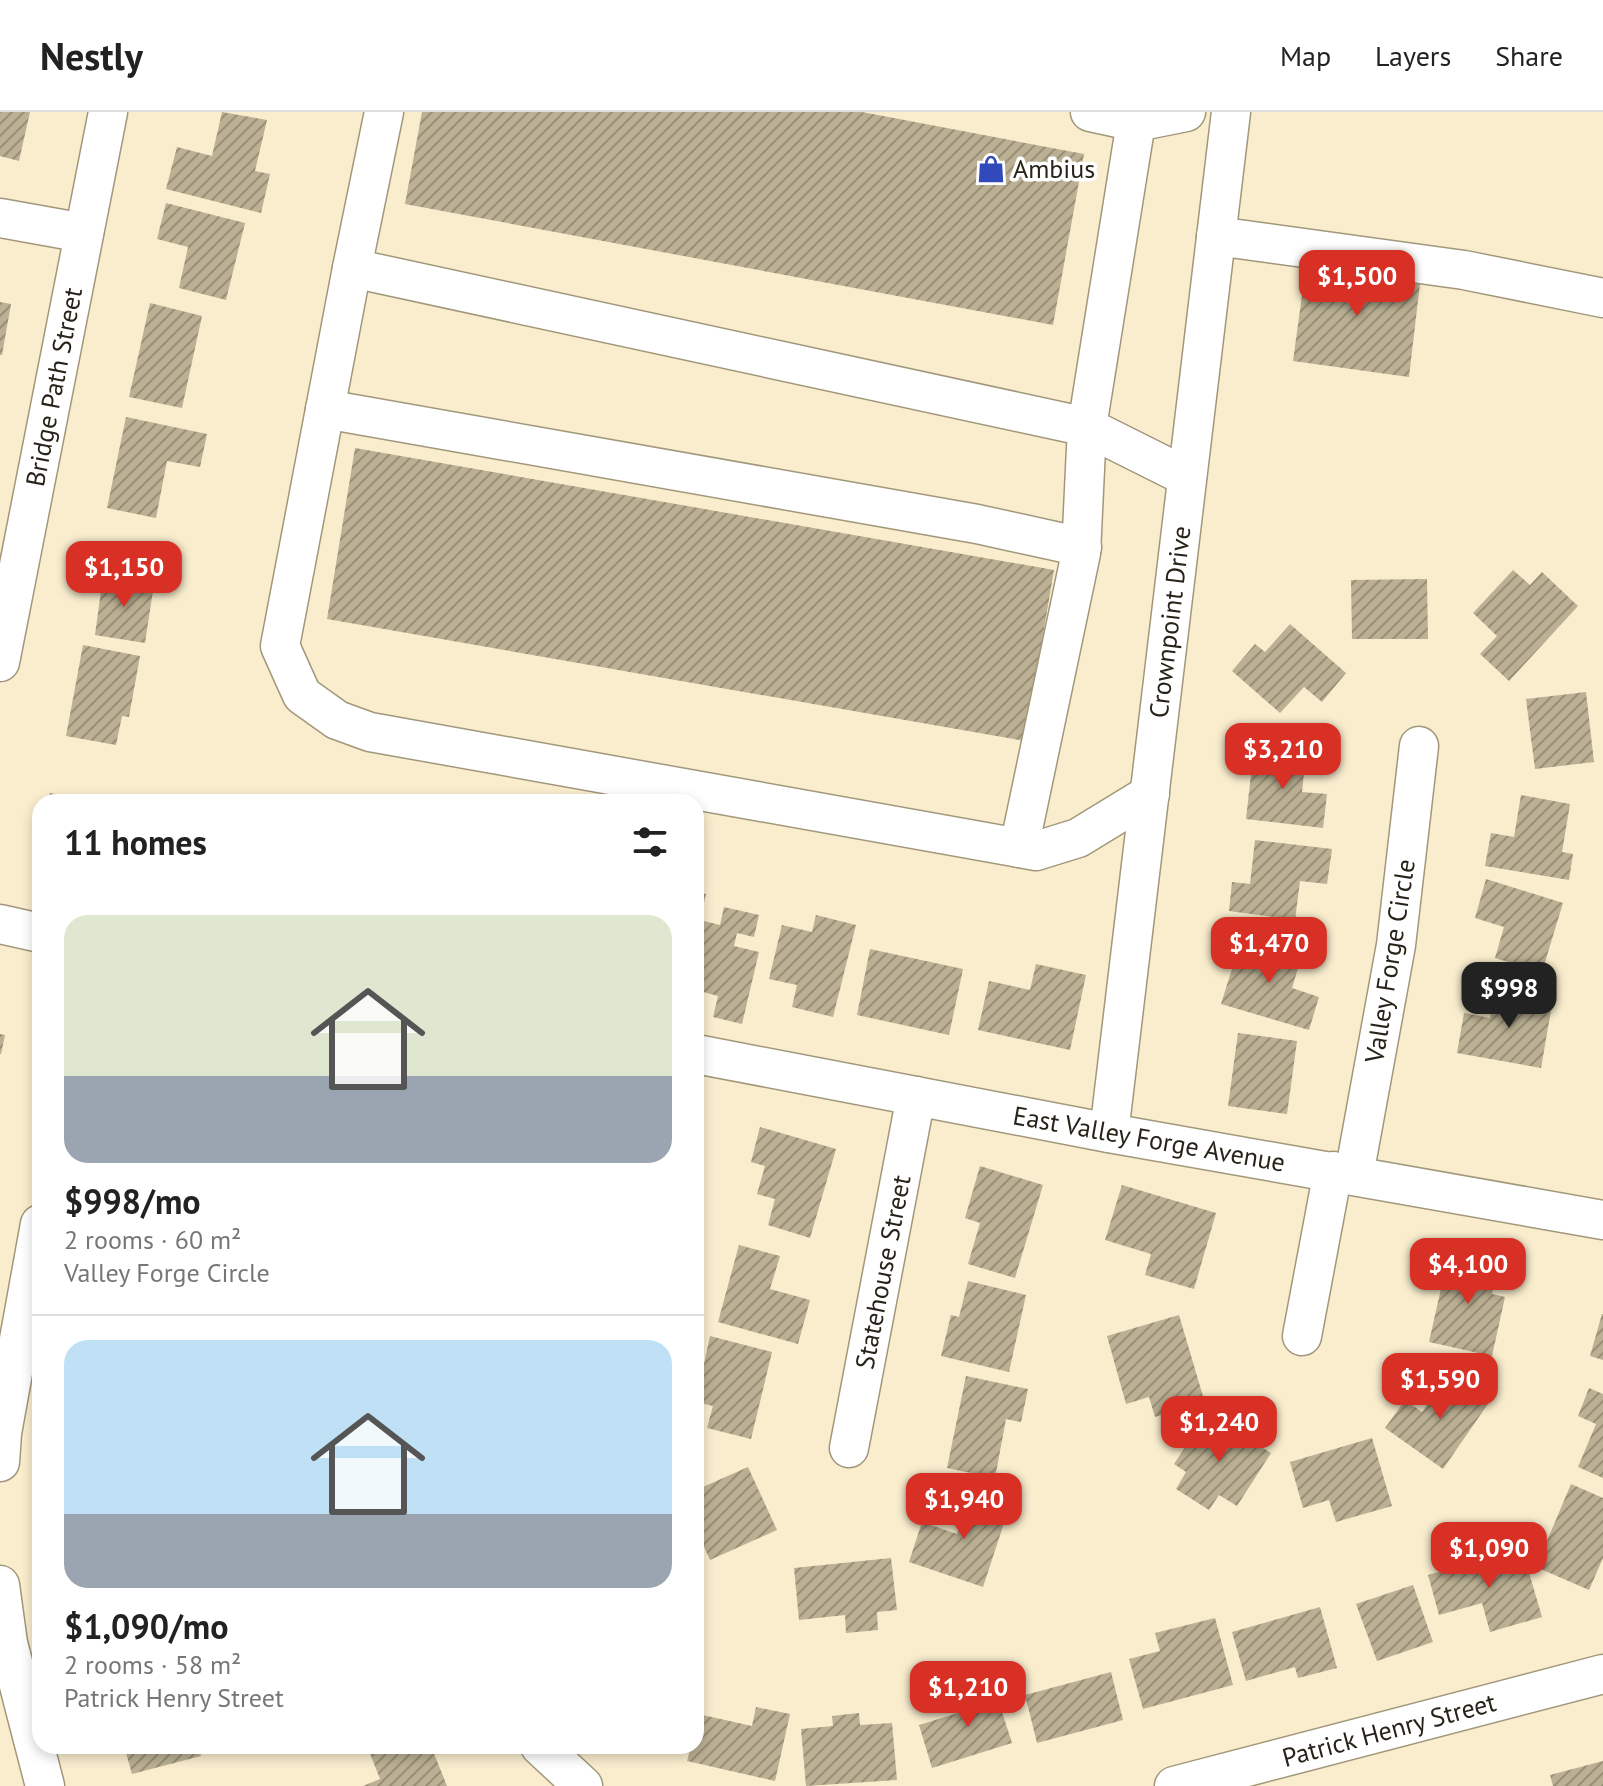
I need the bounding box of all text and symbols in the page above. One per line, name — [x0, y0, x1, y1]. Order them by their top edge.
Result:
text: Nestly — [40, 31, 143, 80]
text: Map — [1280, 37, 1331, 74]
text: Layers — [1375, 37, 1451, 74]
text: Share — [1495, 37, 1563, 74]
place label: Ambius — [1013, 152, 1095, 185]
shop icon: Ambius — [976, 154, 1006, 184]
pin: $1,500 — [1292, 250, 1422, 318]
text: $1,500 — [1317, 259, 1397, 292]
street label: Bridge Path Street — [18, 284, 89, 489]
street label: Crownpoint Drive — [1141, 524, 1198, 720]
pin: $1,150 — [59, 541, 189, 609]
text: $1,150 — [84, 550, 164, 583]
pin: $3,210 — [1218, 723, 1348, 791]
text: $3,210 — [1243, 732, 1323, 765]
text: 11 homes — [64, 820, 207, 864]
icon: filters — [628, 820, 672, 864]
street label: Valley Forge Circle — [1357, 857, 1422, 1066]
pin: $1,470 — [1204, 917, 1334, 985]
text: $1,470 — [1229, 926, 1309, 959]
pin: $998 — [1462, 962, 1556, 1030]
icon: home — [296, 967, 440, 1111]
text: $998 — [1480, 971, 1538, 1004]
street label: East Valley Forge Avenue — [1010, 1098, 1288, 1179]
street label: Statehouse Street — [848, 1172, 918, 1372]
text: $998/mo — [64, 1179, 201, 1223]
text: 2 rooms · 60 m² — [64, 1223, 241, 1256]
pin: $4,100 — [1403, 1238, 1533, 1306]
text: $4,100 — [1428, 1247, 1508, 1280]
text: Valley Forge Circle — [64, 1256, 270, 1289]
pin: $1,590 — [1375, 1353, 1505, 1421]
text: $1,590 — [1400, 1362, 1480, 1395]
icon: home — [296, 1392, 440, 1536]
pin: $1,240 — [1154, 1396, 1284, 1464]
text: $1,240 — [1179, 1405, 1259, 1438]
pin: $1,940 — [899, 1473, 1029, 1541]
text: $1,940 — [924, 1482, 1004, 1515]
pin: $1,090 — [1424, 1522, 1554, 1590]
text: $1,090 — [1449, 1531, 1529, 1564]
text: $1,090/mo — [64, 1604, 228, 1648]
text: 2 rooms · 58 m² — [64, 1648, 241, 1681]
pin: $1,210 — [903, 1661, 1033, 1729]
text: $1,210 — [928, 1670, 1008, 1703]
text: Patrick Henry Street — [64, 1681, 284, 1714]
street label: Patrick Henry Street — [1278, 1685, 1499, 1774]

